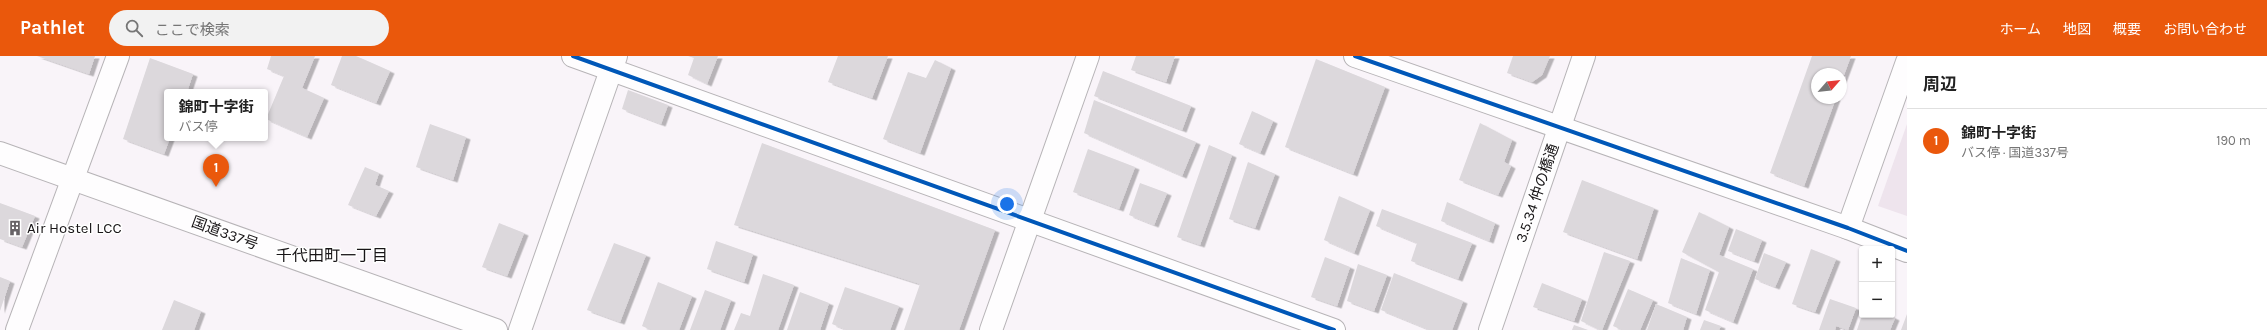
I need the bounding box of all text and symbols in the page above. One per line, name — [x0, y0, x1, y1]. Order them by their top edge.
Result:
search box — [109, 10, 389, 46]
text: Pathlet — [20, 17, 85, 39]
icon: search — [123, 17, 145, 39]
text: ここで検索 — [155, 21, 230, 39]
text: ホーム — [1999, 21, 2041, 38]
text: 地図 — [2063, 21, 2091, 38]
text: 概要 — [2113, 21, 2141, 38]
text: お問い合わせ — [2163, 21, 2247, 38]
north arrow — [1811, 68, 1847, 104]
text: 周辺 — [1923, 74, 1957, 94]
popup — [164, 89, 268, 141]
text: 錦町十字街 — [178, 98, 254, 116]
text: バス停 — [178, 119, 218, 134]
text: 錦町十字街 — [1961, 124, 2036, 142]
text: 1 — [1934, 133, 1938, 148]
text: 190 m — [2216, 133, 2251, 148]
street label: 3.5.34 仲の橋通 — [1512, 141, 1562, 245]
text: バス停 · 国道337号 — [1961, 145, 2069, 160]
pin: 1 — [203, 154, 229, 187]
your location — [997, 194, 1017, 214]
street label: 国道337号 — [189, 213, 261, 253]
building icon: Air Hostel LCC — [6, 219, 24, 237]
place label: Air Hostel LCC — [27, 219, 122, 237]
district label: 千代田町一丁目 — [276, 246, 388, 265]
map controls — [1859, 246, 1895, 318]
button: + — [1859, 246, 1895, 282]
button: − — [1859, 282, 1895, 318]

